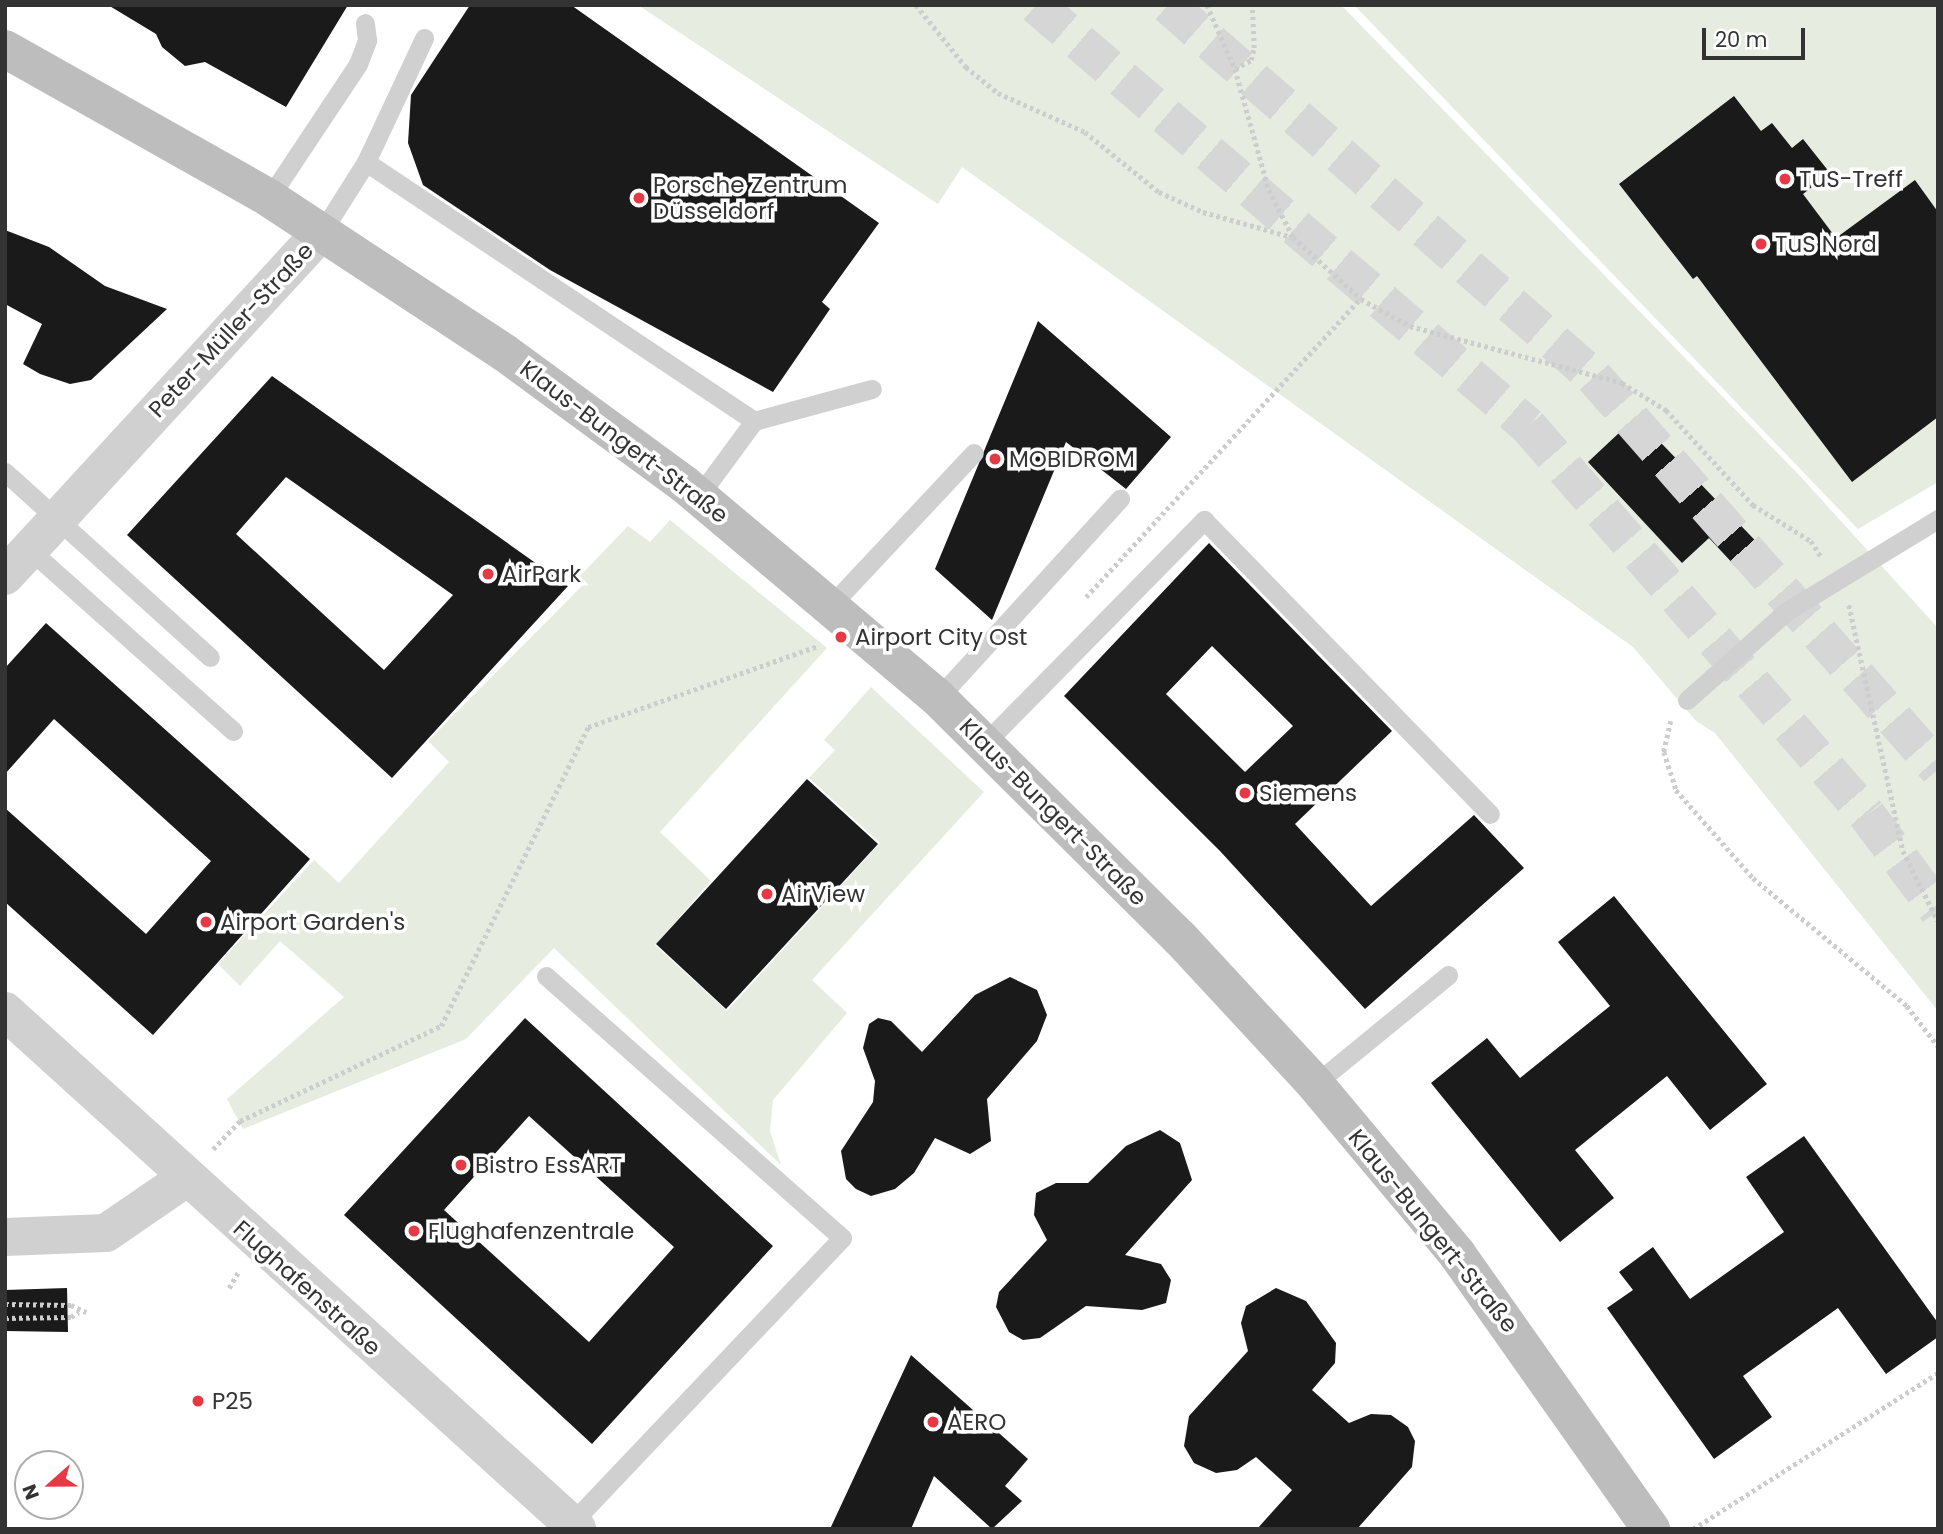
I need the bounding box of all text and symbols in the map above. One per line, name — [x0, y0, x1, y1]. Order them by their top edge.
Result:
scale bar — [1705, 14, 1808, 58]
text: 20 m — [1715, 25, 1768, 54]
place label: TuS-Treff — [1799, 165, 1903, 193]
place label: Porsche Zentrum Düsseldorf — [653, 171, 847, 225]
marker: TuS-Treff — [1777, 171, 1793, 187]
marker: Porsche Zentrum Düsseldorf — [631, 190, 647, 206]
place label: TuS Nord — [1775, 230, 1877, 258]
marker: TuS Nord — [1753, 236, 1769, 252]
street label: Peter-Müller-Straße — [143, 237, 319, 423]
street label: Klaus-Bungert-Straße — [515, 355, 733, 529]
place label: MOBIDROM — [1009, 445, 1135, 473]
marker: MOBIDROM — [987, 451, 1003, 467]
place label: AirPark — [502, 560, 581, 588]
marker: AirPark — [480, 566, 496, 582]
place label: Airport City Ost — [855, 623, 1027, 651]
marker: Airport City Ost — [833, 629, 849, 645]
street label: Klaus-Bungert-Straße — [954, 713, 1152, 911]
place label: Siemens — [1259, 779, 1357, 807]
marker: Siemens — [1237, 785, 1253, 801]
place label: AirView — [781, 880, 865, 908]
marker: AirView — [759, 886, 775, 902]
place label: Airport Garden's — [220, 908, 405, 936]
marker: Airport Garden's — [198, 914, 214, 930]
street label: Klaus-Bungert-Straße — [1343, 1124, 1523, 1338]
place label: Bistro EssART — [475, 1151, 622, 1179]
marker: Bistro EssART — [453, 1157, 469, 1173]
street label: Flughafenstraße — [228, 1215, 386, 1361]
place label: Flughafenzentrale — [428, 1217, 634, 1245]
marker: Flughafenzentrale — [406, 1223, 422, 1239]
place label: P25 — [212, 1387, 253, 1415]
marker: P25 — [190, 1393, 206, 1409]
place label: AERO — [947, 1408, 1006, 1436]
marker: AERO — [925, 1414, 941, 1430]
north arrow — [14, 1450, 84, 1520]
text: N — [16, 1480, 46, 1504]

